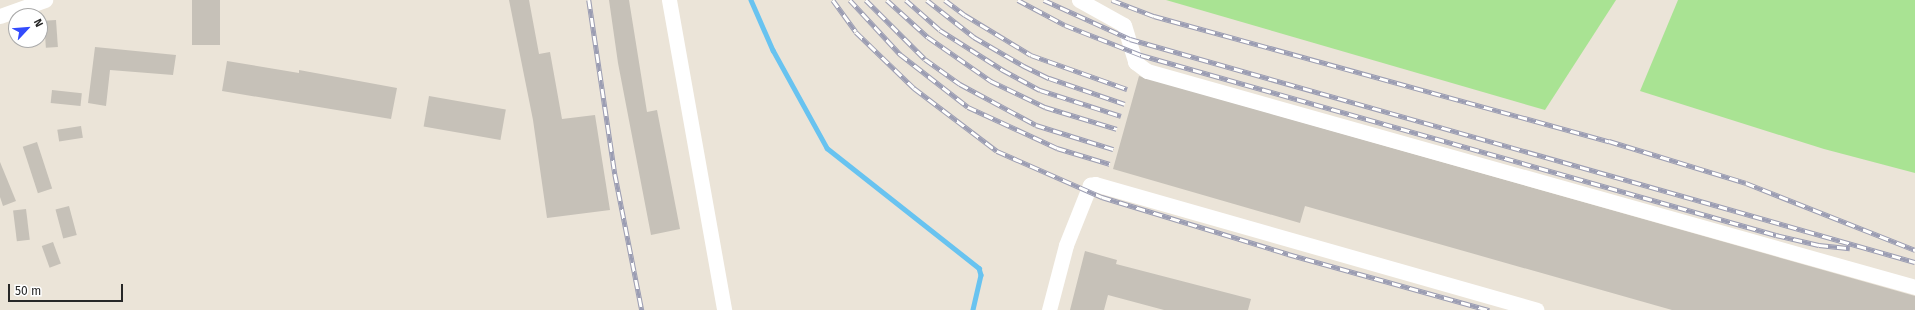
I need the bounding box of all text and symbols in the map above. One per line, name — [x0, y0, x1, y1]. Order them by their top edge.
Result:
north arrow — [8, 8, 48, 48]
text: N — [31, 17, 46, 29]
scale bar — [10, 276, 125, 302]
text: 50 m — [15, 284, 41, 298]

